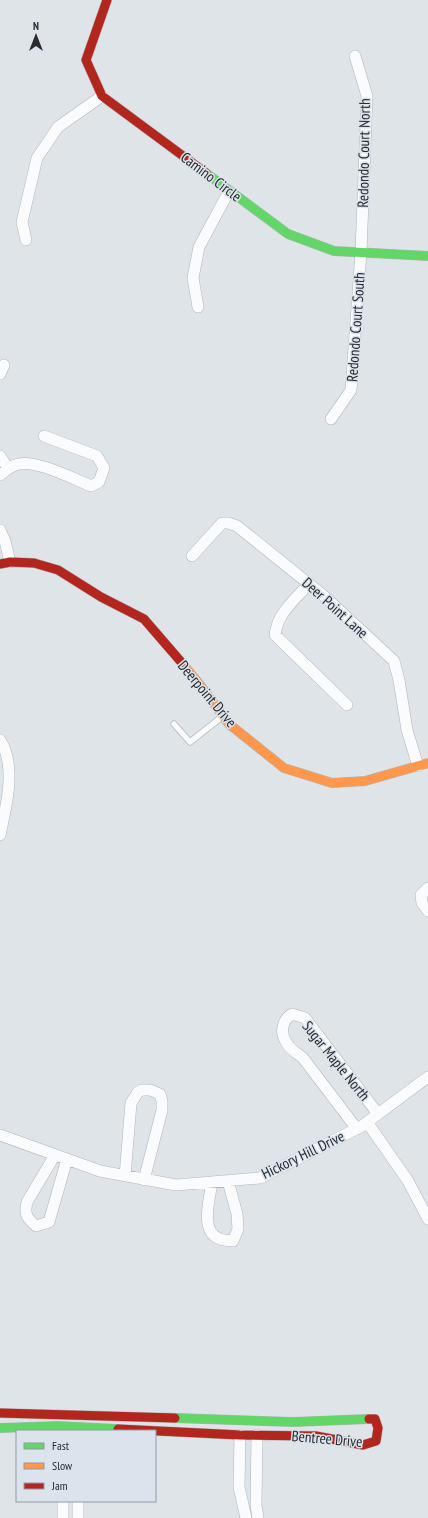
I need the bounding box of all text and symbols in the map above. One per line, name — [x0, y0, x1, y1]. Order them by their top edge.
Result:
north arrow — [16, 16, 56, 56]
text: N — [33, 19, 39, 33]
street label: Redondo Court North — [353, 98, 374, 208]
street label: Camino Circle — [177, 148, 245, 206]
street label: Redondo Court South — [342, 271, 369, 382]
street label: Deer Point Lane — [298, 573, 372, 642]
street label: Deerpoint Drive — [174, 656, 241, 731]
street label: Sugar Maple North — [298, 1017, 374, 1105]
street label: Hickory Hill Drive — [258, 1126, 347, 1183]
street label: Bentree Drive — [291, 1426, 363, 1451]
legend — [16, 1430, 156, 1502]
text: Fast — [52, 1438, 70, 1453]
text: Slow — [52, 1458, 73, 1473]
text: Jam — [51, 1478, 68, 1493]

